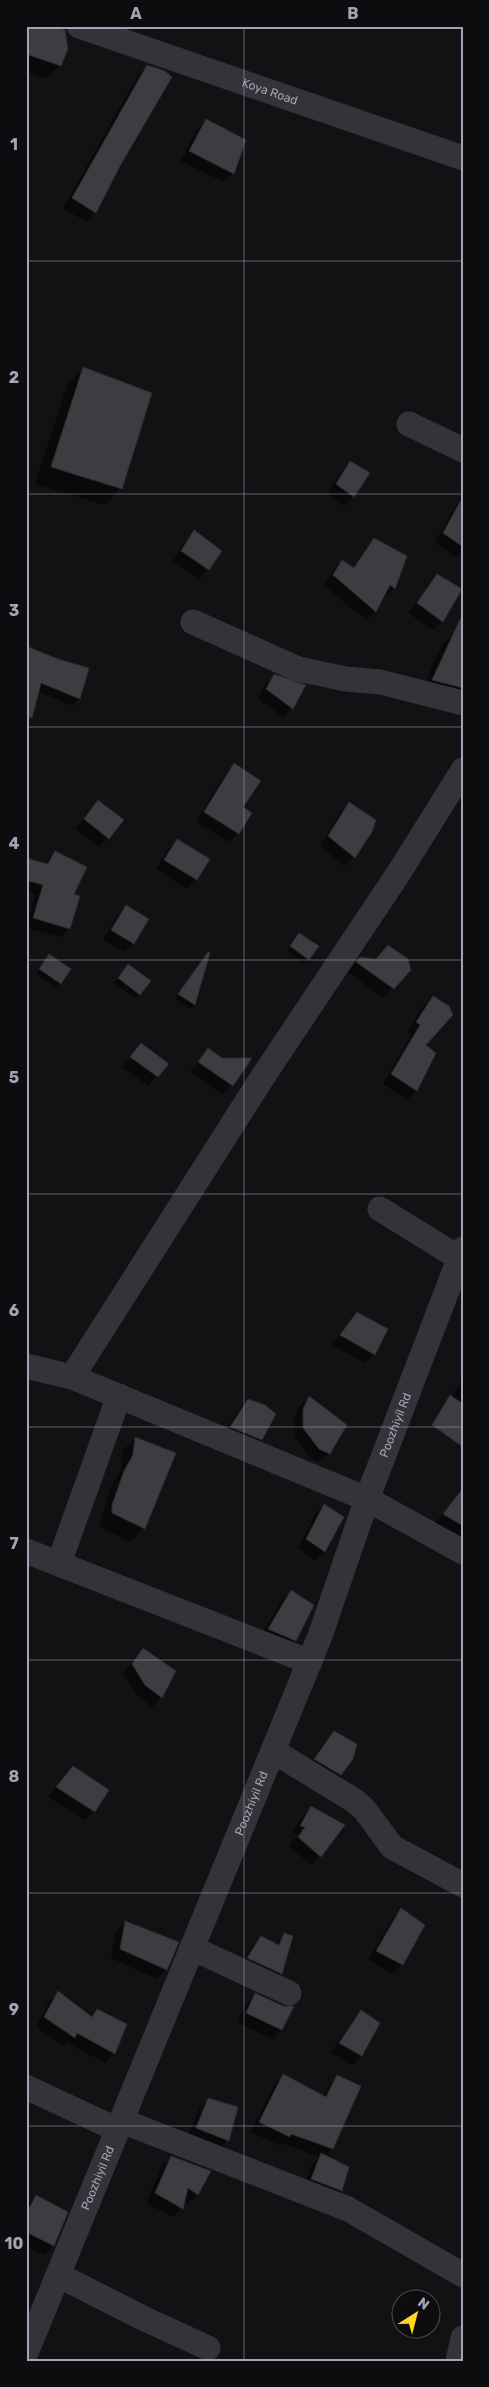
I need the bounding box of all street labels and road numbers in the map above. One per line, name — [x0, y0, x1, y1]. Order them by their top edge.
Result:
street label: Koya Road — [240, 76, 300, 108]
street label: Poozhiyil Rd — [377, 1391, 414, 1459]
street label: Poozhiyil Rd — [232, 1769, 271, 1838]
street label: Poozhiyil Rd — [78, 2144, 117, 2212]

